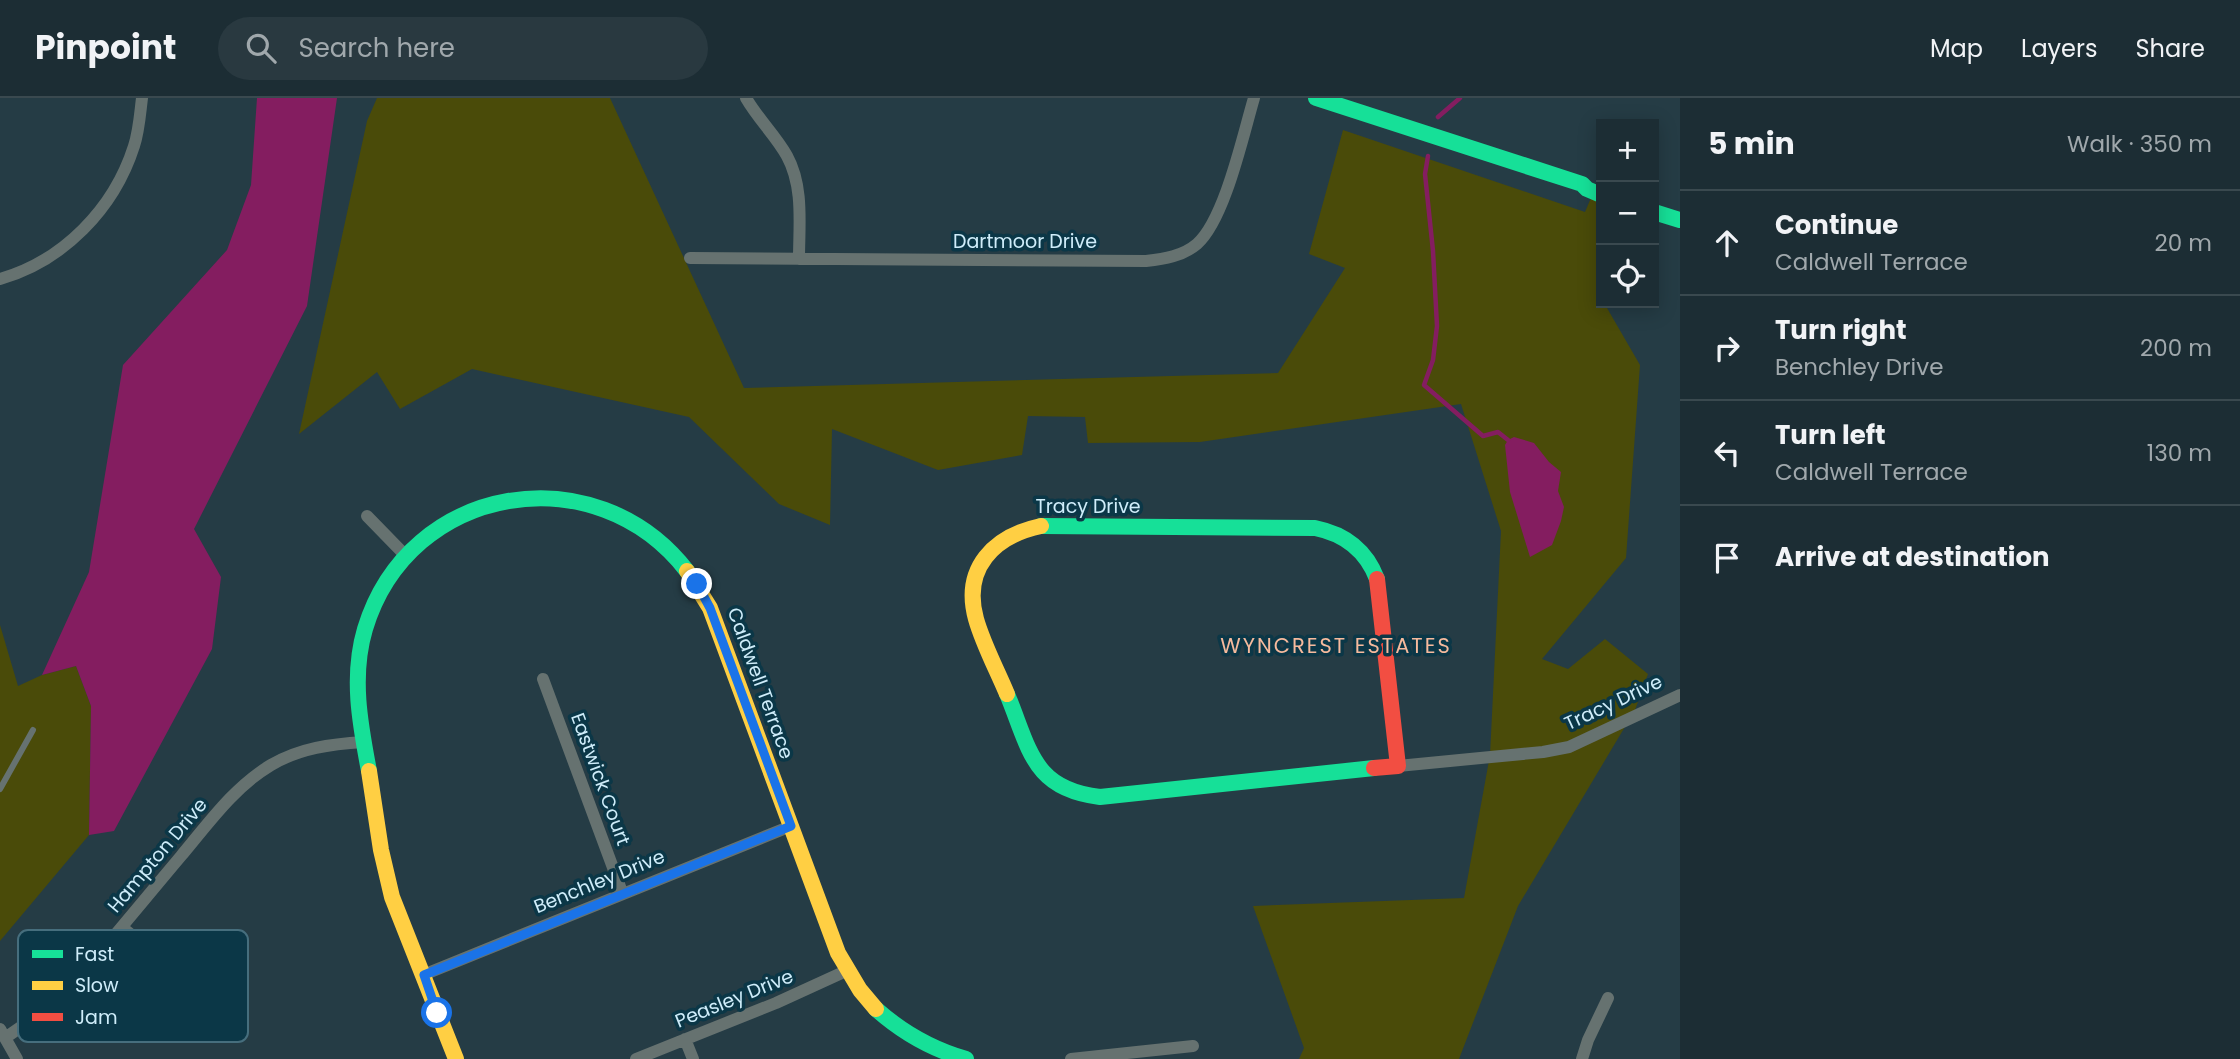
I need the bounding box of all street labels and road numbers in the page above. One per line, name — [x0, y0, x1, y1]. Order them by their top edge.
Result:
street label: Dartmoor Drive — [953, 228, 1097, 255]
street label: Tracy Drive — [1035, 493, 1141, 520]
street label: Caldwell Terrace — [721, 604, 800, 763]
street label: Tracy Drive — [1560, 668, 1667, 737]
street label: Eastwick Court — [564, 709, 637, 849]
street label: Hampton Drive — [101, 792, 213, 919]
street label: Benchley Drive — [530, 843, 669, 920]
street label: Peasley Drive — [671, 962, 797, 1034]

